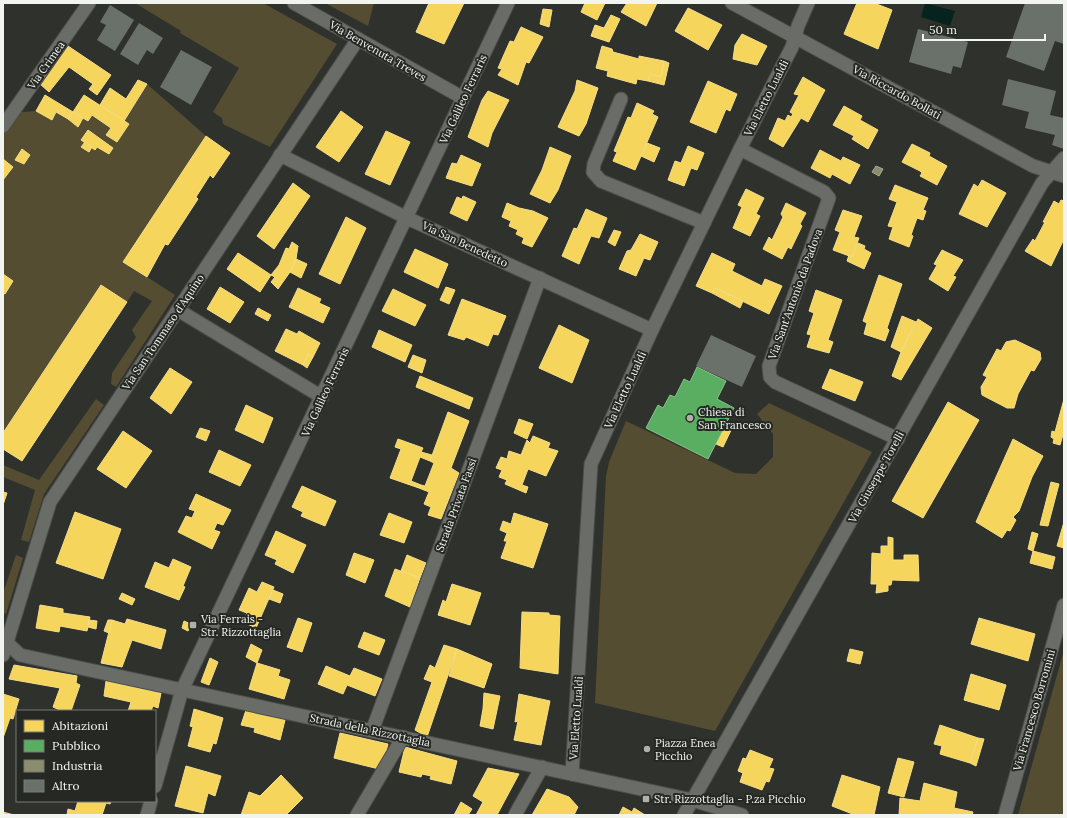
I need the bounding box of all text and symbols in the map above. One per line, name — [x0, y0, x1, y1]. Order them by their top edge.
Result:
scale bar — [923, 16, 1045, 42]
street label: Via Benvenuta Treves — [326, 17, 429, 84]
text: 50 m — [929, 22, 957, 37]
street label: Via Crimea — [24, 38, 68, 93]
street label: Via Galileo Ferraris — [436, 52, 490, 147]
street label: Via Eletto Lualdi — [740, 58, 791, 139]
street label: Via Riccardo Bollati — [850, 61, 944, 122]
street label: Via San Benedetto — [419, 218, 510, 270]
street label: Via Sant'Antonio da Padova — [764, 227, 825, 362]
street label: Via San Tommaso d'Aquino — [118, 271, 207, 394]
street label: Via Galileo Ferraris — [298, 345, 352, 440]
street label: Via Eletto Lualdi — [601, 349, 649, 432]
place label: Chiesa di San Francesco — [698, 405, 772, 432]
marker: Chiesa di San Francesco — [685, 413, 695, 423]
street label: Via Giuseppe Torelli — [845, 429, 907, 526]
street label: Strada Privata Fassi — [433, 456, 479, 554]
place label: Via Ferrais - Str. Rizzottaglia — [200, 612, 282, 639]
marker: Via Ferrais - Str. Rizzottaglia — [188, 620, 198, 630]
street label: Via Francesco Borromini — [1010, 648, 1058, 773]
street label: Via Eletto Lualdi — [566, 676, 586, 761]
legend — [16, 710, 156, 802]
street label: Strada della Rizzottaglia — [308, 710, 432, 750]
text: Abitazioni — [51, 718, 108, 733]
place label: Piazza Enea Picchio — [655, 736, 716, 763]
text: Pubblico — [52, 738, 100, 753]
marker: Piazza Enea Picchio — [642, 744, 652, 754]
text: Industria — [52, 758, 103, 773]
text: Altro — [51, 778, 80, 793]
place label: Str. Rizzottaglia - P.za Picchio — [654, 792, 806, 806]
marker: Str. Rizzottaglia - P.za Picchio — [641, 794, 651, 804]

